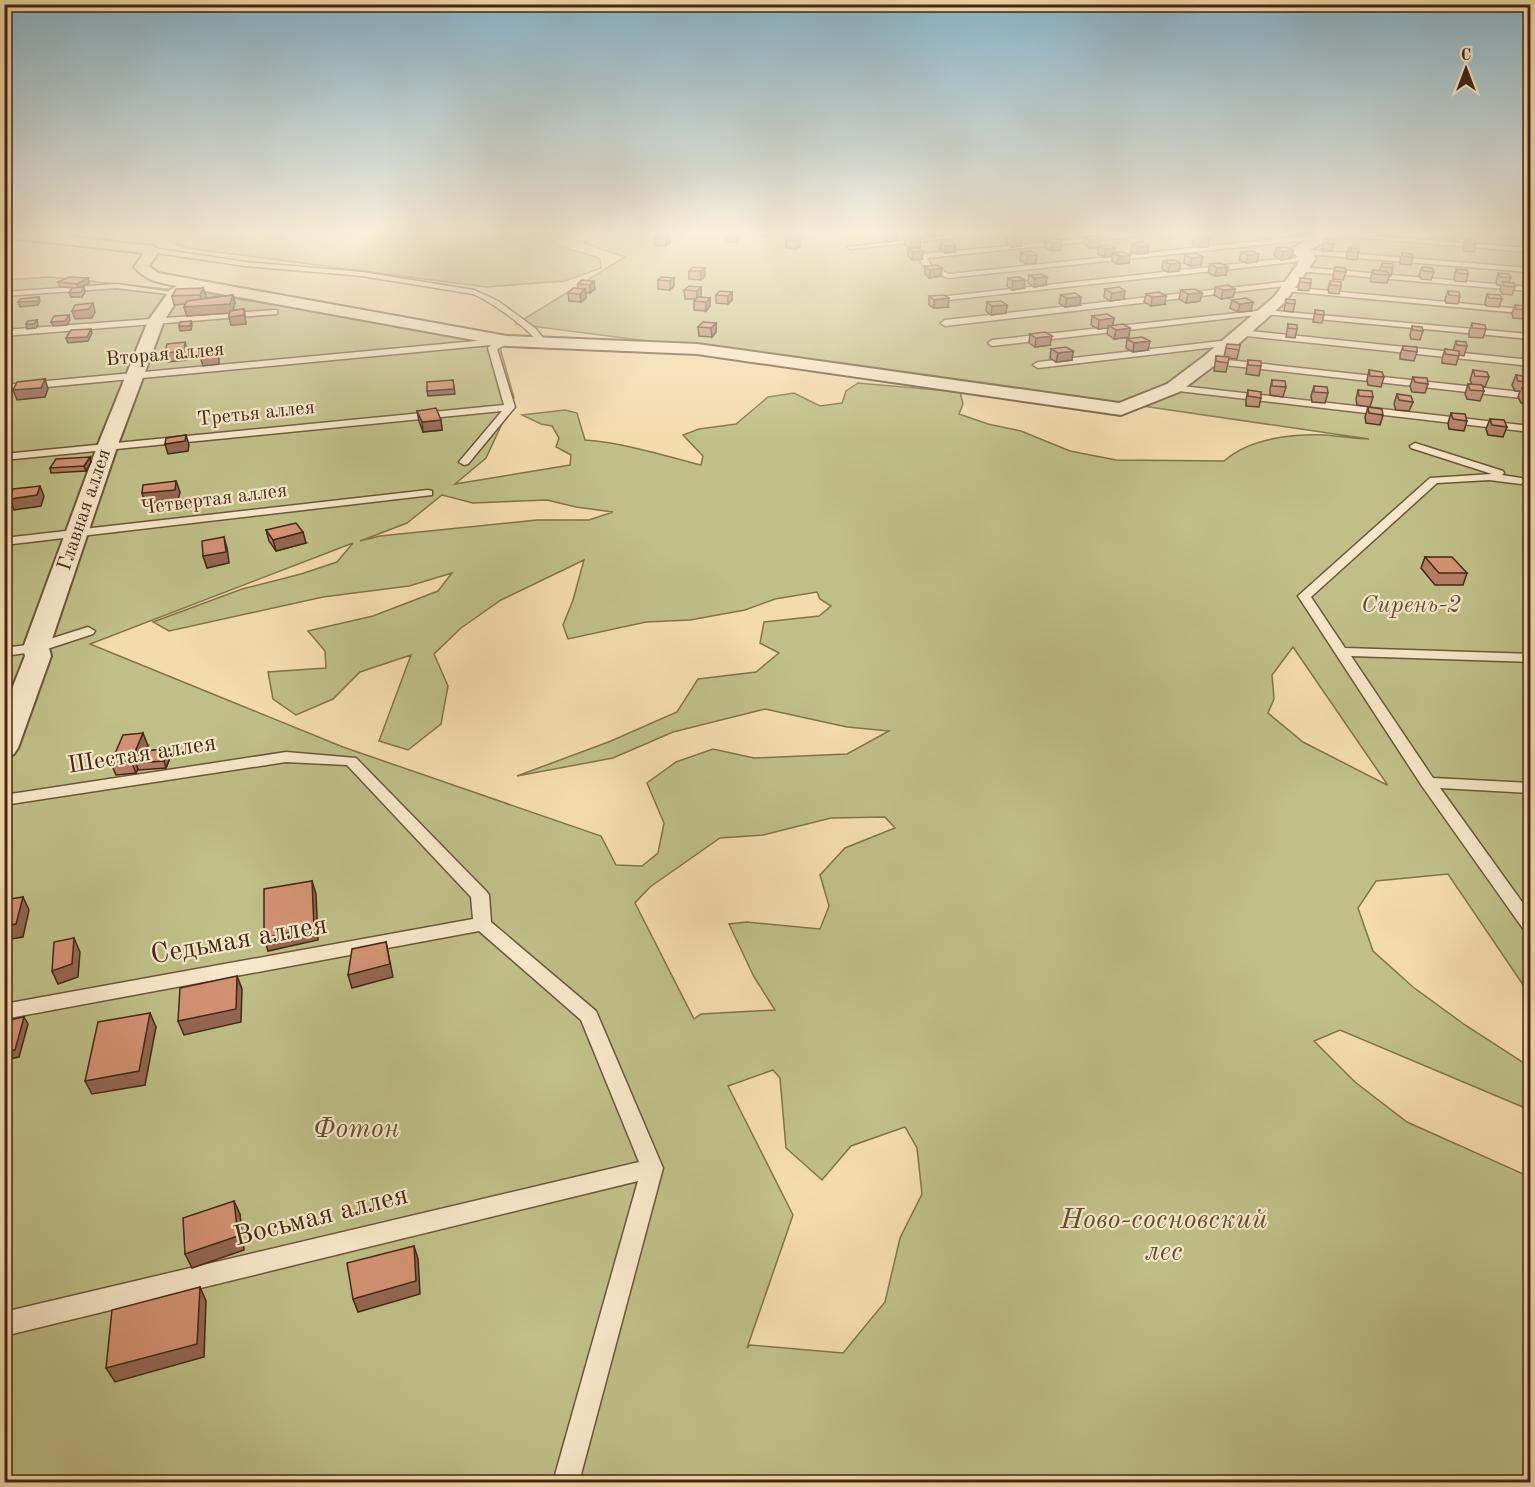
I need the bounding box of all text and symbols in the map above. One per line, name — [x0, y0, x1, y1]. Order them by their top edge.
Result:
north arrow — [1436, 39, 1496, 99]
text: С — [1461, 48, 1471, 64]
street label: Вторая аллея — [105, 340, 225, 370]
street label: Третья аллея — [196, 398, 316, 430]
street label: Главная аллея — [55, 447, 115, 573]
street label: Четвертая аллея — [140, 481, 288, 519]
park label: Сирень-2 — [1361, 594, 1461, 618]
street label: Шестая аллея — [66, 731, 218, 779]
street label: Седьмая аллея — [149, 912, 329, 970]
park label: Фотон — [312, 1116, 400, 1144]
street label: Восьмая аллея — [231, 1182, 411, 1252]
park label: Ново-сосновский лес — [1059, 1207, 1268, 1267]

